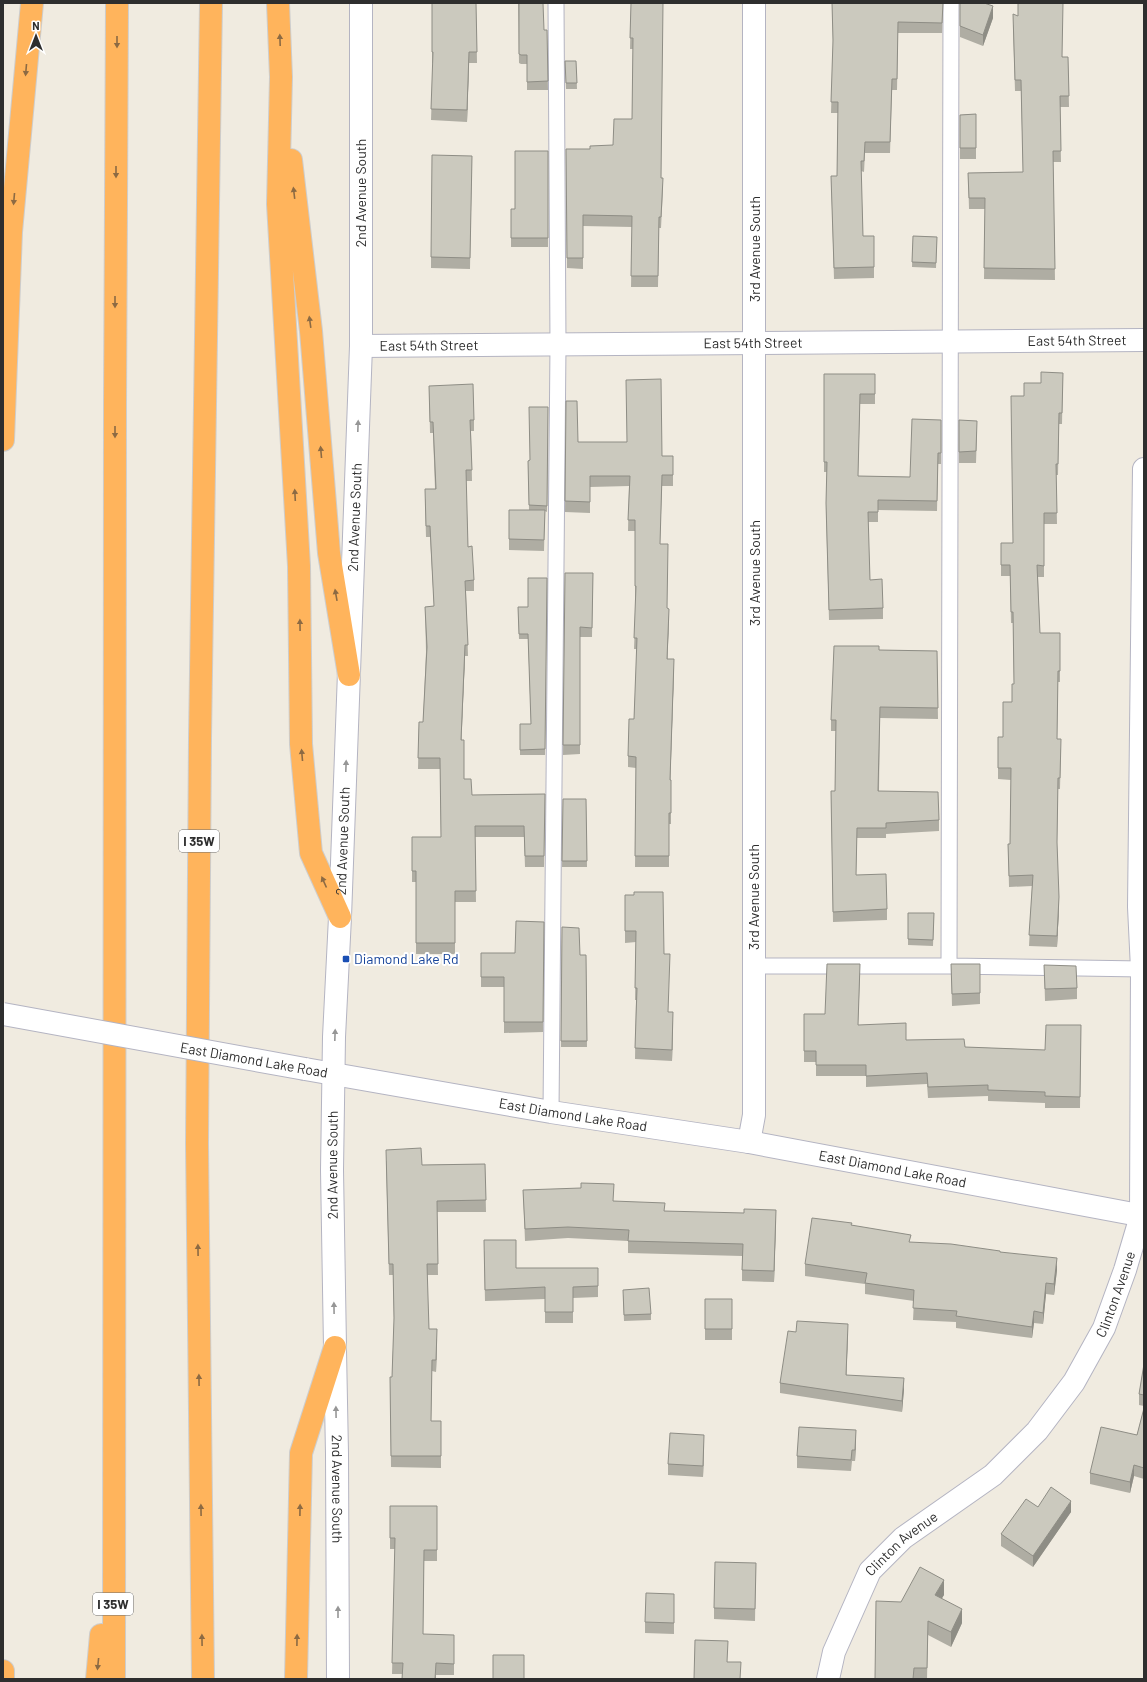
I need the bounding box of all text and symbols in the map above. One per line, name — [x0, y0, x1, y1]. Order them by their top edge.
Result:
north arrow — [16, 16, 56, 56]
text: N — [32, 19, 40, 32]
one-way arrow — [276, 34, 283, 46]
one-way arrow — [114, 36, 120, 49]
one-way arrow — [23, 64, 29, 76]
street label: 2nd Avenue South — [352, 139, 369, 247]
one-way arrow — [113, 166, 119, 179]
one-way arrow — [291, 187, 298, 199]
one-way arrow — [11, 193, 17, 205]
street label: 3rd Avenue South — [746, 196, 763, 302]
one-way arrow — [112, 296, 118, 309]
one-way arrow — [307, 316, 313, 328]
street label: East 54th Street — [1027, 331, 1127, 349]
street label: East 54th Street — [703, 334, 803, 351]
street label: East 54th Street — [379, 336, 479, 354]
one-way arrow — [355, 420, 362, 432]
one-way arrow — [112, 426, 118, 439]
one-way arrow — [317, 446, 324, 458]
street label: 2nd Avenue South — [344, 463, 365, 572]
one-way arrow — [291, 489, 298, 501]
street label: 3rd Avenue South — [746, 520, 763, 626]
one-way arrow — [333, 589, 339, 601]
one-way arrow — [297, 618, 303, 631]
one-way arrow — [299, 749, 305, 761]
one-way arrow — [343, 759, 349, 772]
street label: 2nd Avenue South — [332, 786, 353, 896]
road number: I 35W — [179, 830, 219, 852]
street label: 3rd Avenue South — [745, 844, 762, 950]
one-way arrow — [321, 876, 327, 887]
place label: Diamond Lake Rd — [354, 950, 459, 967]
marker: Diamond Lake Rd — [341, 954, 351, 964]
one-way arrow — [331, 1029, 338, 1041]
street label: East Diamond Lake Road — [179, 1038, 329, 1081]
street label: East Diamond Lake Road — [498, 1094, 648, 1134]
street label: 2nd Avenue South — [323, 1111, 341, 1220]
street label: East Diamond Lake Road — [817, 1146, 968, 1191]
one-way arrow — [195, 1243, 201, 1256]
street label: Clinton Avenue — [1092, 1249, 1138, 1340]
one-way arrow — [331, 1302, 338, 1314]
one-way arrow — [196, 1373, 202, 1386]
one-way arrow — [333, 1406, 340, 1418]
street label: 2nd Avenue South — [329, 1434, 346, 1543]
one-way arrow — [198, 1503, 204, 1516]
one-way arrow — [297, 1503, 303, 1516]
street label: Clinton Avenue — [861, 1508, 940, 1579]
road number: I 35W — [93, 1593, 133, 1615]
one-way arrow — [335, 1605, 341, 1618]
one-way arrow — [199, 1633, 205, 1646]
one-way arrow — [294, 1633, 300, 1646]
one-way arrow — [95, 1658, 102, 1670]

